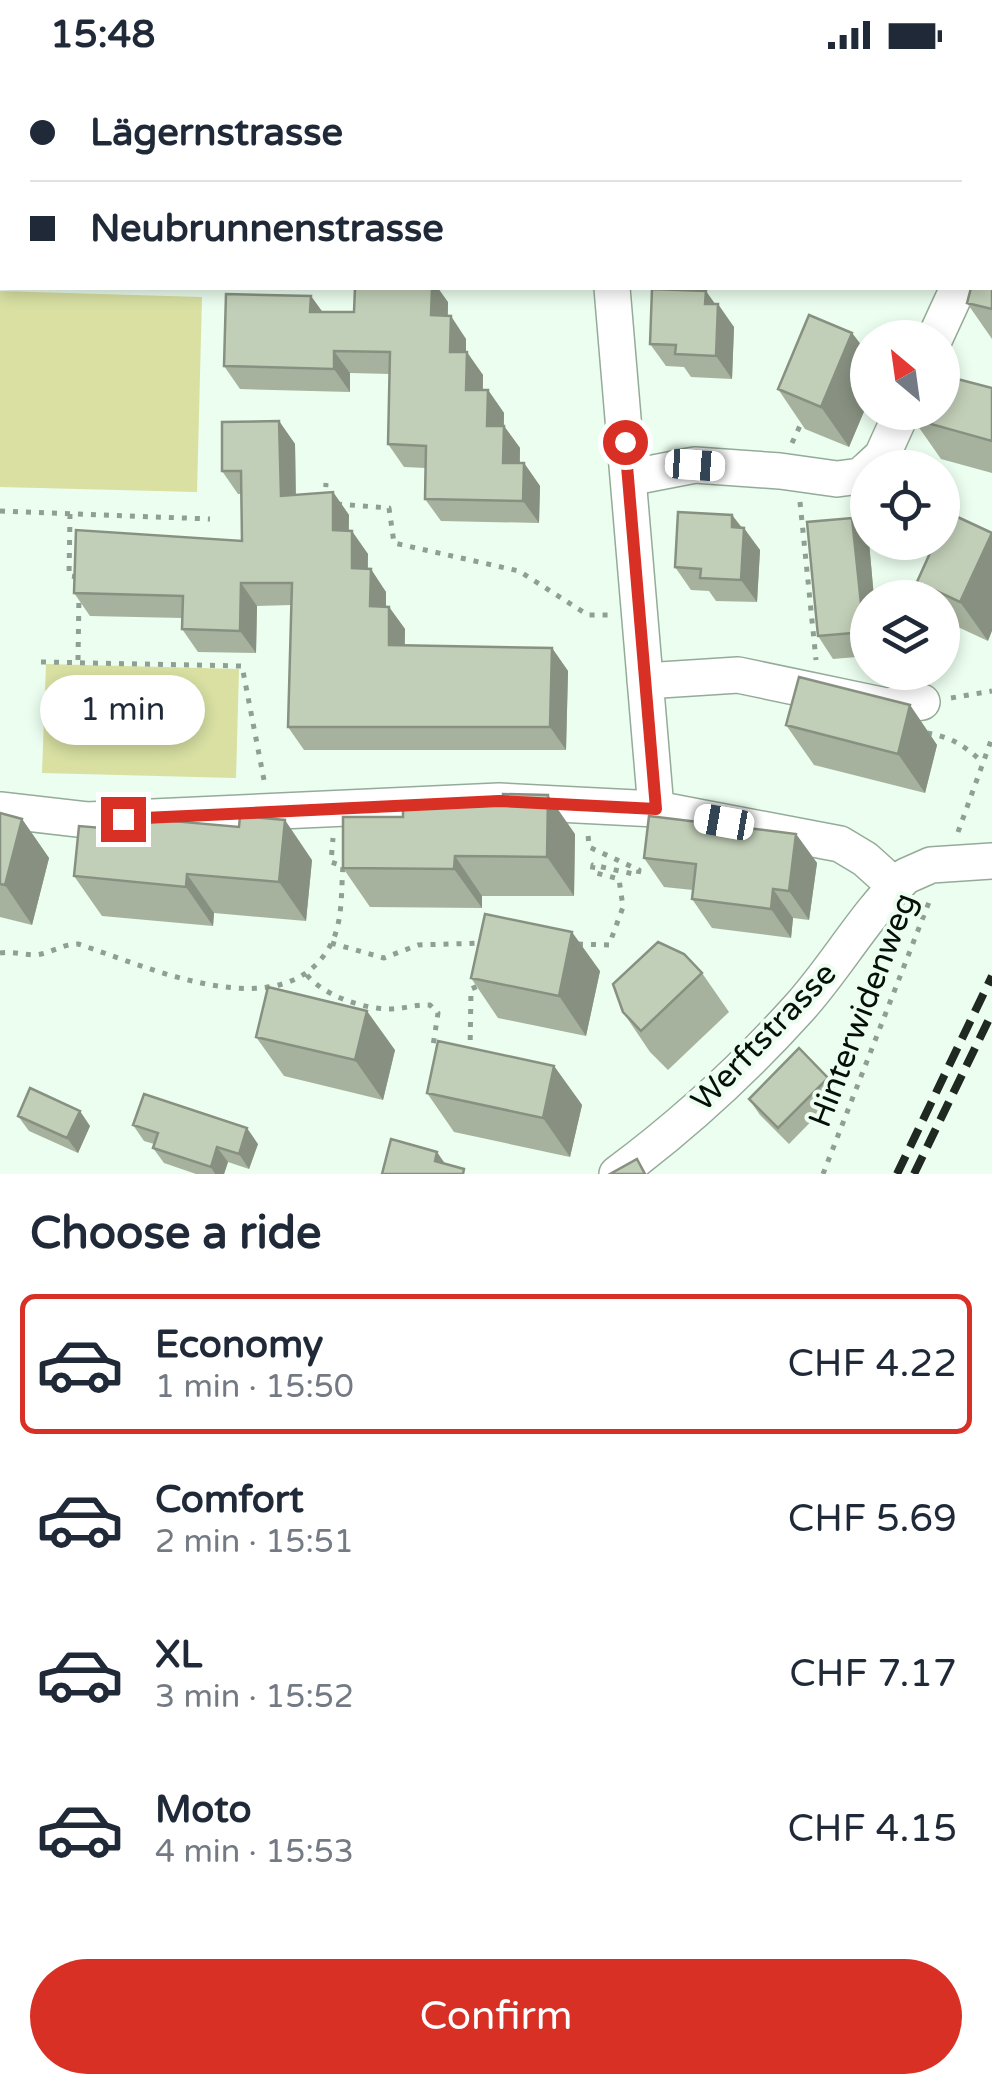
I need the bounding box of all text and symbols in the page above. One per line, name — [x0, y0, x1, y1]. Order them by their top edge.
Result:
text: 15:48 — [50, 12, 155, 58]
text: Lägernstrasse — [90, 110, 343, 156]
text: Neubrunnenstrasse — [90, 206, 444, 252]
north arrow — [850, 320, 960, 430]
map controls — [850, 320, 960, 690]
route start — [603, 420, 648, 465]
car — [664, 448, 726, 482]
button: locate — [850, 450, 960, 560]
button: layers — [850, 580, 960, 690]
callout: 1 min — [41, 674, 206, 744]
text: 1 min — [80, 691, 165, 729]
route end — [101, 797, 146, 842]
car — [692, 802, 756, 842]
street label: Hinterwidenweg — [801, 888, 925, 1132]
street label: Werftstrasse — [684, 955, 844, 1119]
text: Choose a ride — [30, 1207, 321, 1261]
icon: car — [35, 1319, 125, 1409]
text: Economy — [155, 1322, 323, 1368]
text: CHF 4.22 — [787, 1341, 957, 1387]
text: 1 min · 15:50 — [155, 1368, 354, 1406]
icon: car — [35, 1474, 125, 1564]
text: Comfort — [155, 1477, 304, 1523]
text: CHF 5.69 — [788, 1496, 957, 1542]
text: 2 min · 15:51 — [155, 1523, 354, 1561]
icon: car — [35, 1629, 125, 1719]
text: XL — [155, 1632, 202, 1678]
text: CHF 7.17 — [789, 1651, 957, 1697]
text: 3 min · 15:52 — [155, 1678, 354, 1716]
icon: car — [35, 1784, 125, 1874]
text: Moto — [155, 1787, 251, 1833]
text: CHF 4.15 — [787, 1806, 957, 1852]
text: 4 min · 15:53 — [155, 1833, 354, 1871]
button: Confirm — [30, 1959, 962, 2074]

